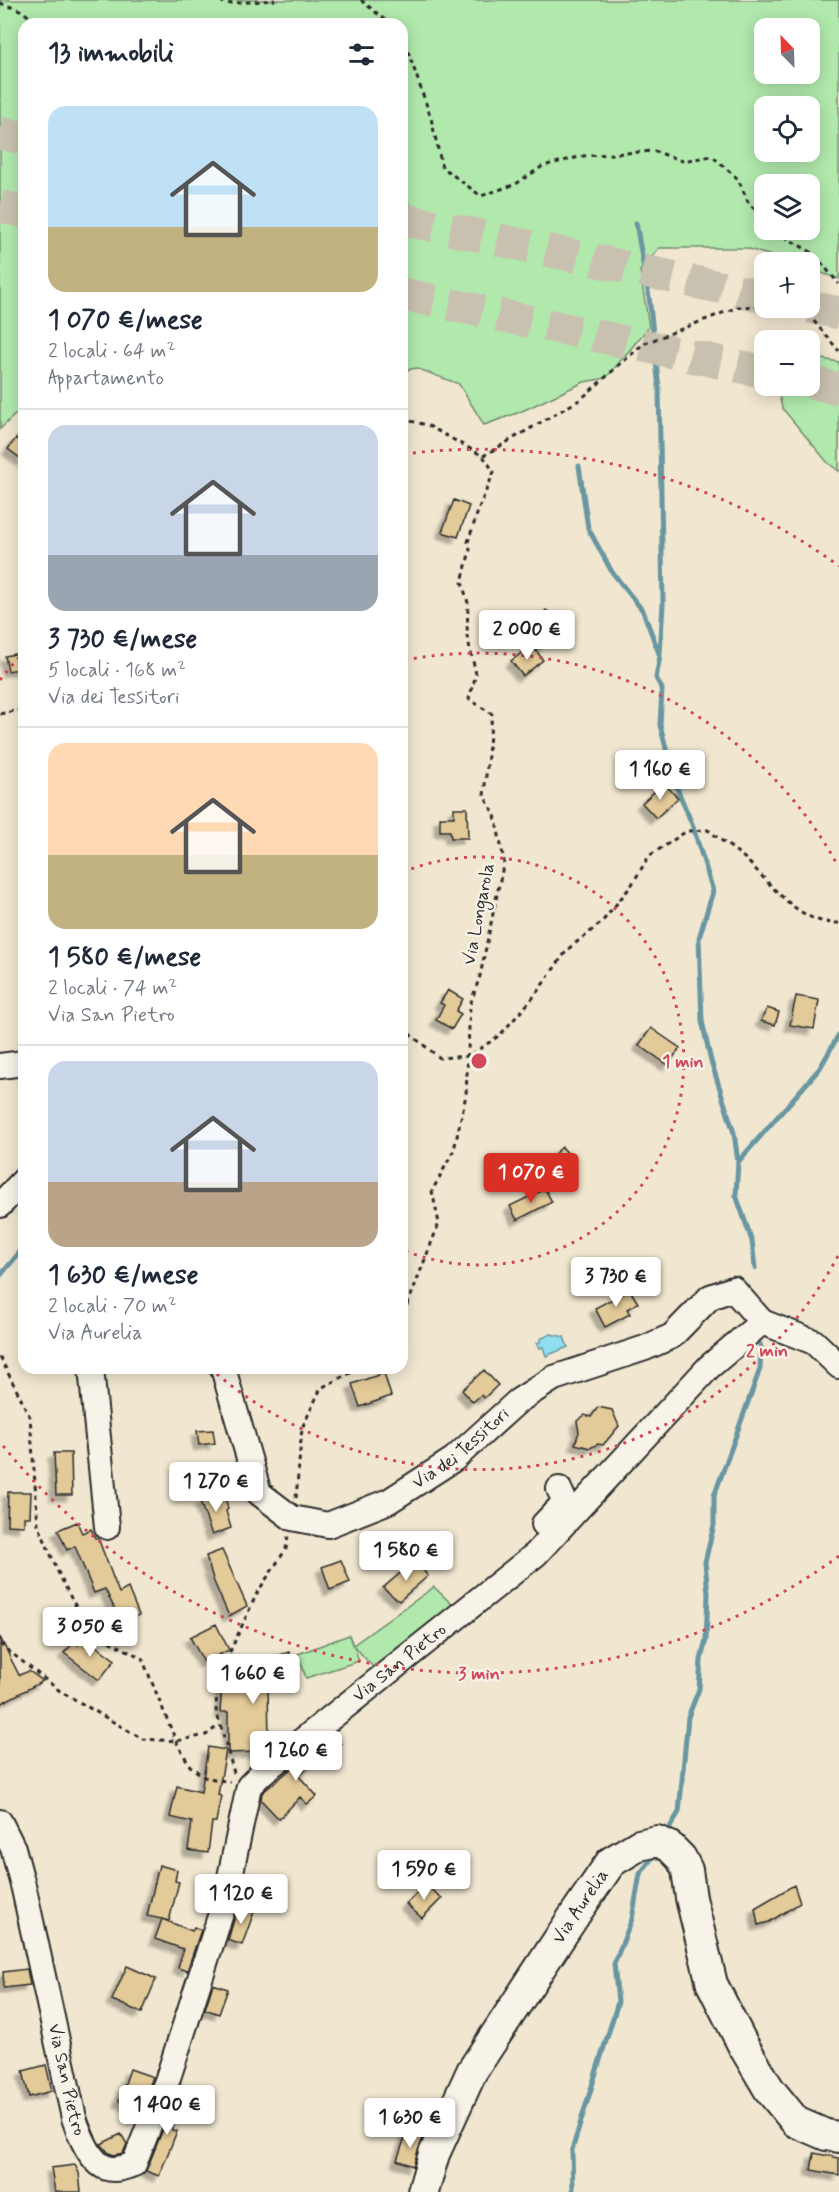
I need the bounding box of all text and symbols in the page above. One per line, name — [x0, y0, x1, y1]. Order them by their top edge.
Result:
north arrow — [754, 18, 820, 84]
map controls — [754, 18, 820, 396]
text: 13 immobili — [48, 37, 174, 71]
icon: filters — [345, 38, 378, 71]
button: locate — [754, 96, 820, 162]
icon: home — [159, 145, 267, 253]
button: layers — [754, 174, 820, 240]
button: + — [754, 252, 820, 318]
text: 1 070 €/mese — [48, 304, 203, 338]
button: − — [754, 330, 820, 396]
text: 2 locali · 64 m² — [48, 338, 175, 365]
text: Appartamento — [48, 365, 164, 392]
icon: home — [159, 464, 267, 572]
pin: 2 000 € — [472, 610, 582, 661]
text: 2 000 € — [493, 616, 561, 643]
text: 3 730 €/mese — [48, 623, 197, 657]
text: 5 locali · 168 m² — [48, 657, 186, 684]
text: Via dei Tessitori — [48, 684, 180, 711]
pin: 1 160 € — [605, 750, 715, 801]
text: 1 160 € — [629, 756, 691, 783]
icon: home — [159, 782, 267, 890]
street label: Via Longarola — [457, 861, 502, 967]
text: 1 580 €/mese — [48, 941, 201, 975]
text: 2 locali · 74 m² — [48, 975, 177, 1002]
text: Via San Pietro — [48, 1002, 175, 1029]
text: 1 min — [662, 1050, 704, 1074]
centre of rings — [469, 1051, 489, 1071]
icon: home — [159, 1100, 267, 1208]
pin: 1 070 € — [476, 1153, 586, 1204]
text: 1 070 € — [498, 1159, 564, 1186]
pin: 3 730 € — [561, 1257, 671, 1308]
text: 1 630 €/mese — [48, 1259, 198, 1293]
text: 3 730 € — [585, 1263, 647, 1290]
text: 2 locali · 70 m² — [48, 1293, 177, 1320]
text: Via Aurelia — [48, 1320, 143, 1347]
text: 2 min — [746, 1339, 788, 1363]
street label: Via dei Tessitori — [408, 1402, 515, 1495]
pin: 1 270 € — [161, 1462, 271, 1513]
text: 1 270 € — [183, 1468, 249, 1495]
pin: 1 580 € — [351, 1531, 461, 1582]
text: 1 580 € — [373, 1537, 439, 1564]
pin: 3 050 € — [35, 1607, 145, 1658]
text: 3 050 € — [57, 1613, 123, 1640]
street label: Via San Pietro — [348, 1618, 452, 1708]
pin: 1 660 € — [198, 1654, 308, 1705]
text: 1 660 € — [221, 1660, 285, 1687]
text: 3 min — [458, 1662, 500, 1686]
pin: 1 260 € — [241, 1731, 351, 1782]
text: 1 260 € — [264, 1737, 328, 1764]
pin: 1 590 € — [369, 1850, 479, 1901]
text: 1 590 € — [391, 1856, 457, 1883]
street label: Via Aurelia — [547, 1865, 614, 1948]
pin: 1 120 € — [186, 1874, 296, 1925]
text: 1 120 € — [209, 1880, 273, 1907]
street label: Via San Pietro — [42, 2022, 91, 2139]
pin: 1 400 € — [112, 2085, 222, 2136]
text: 1 400 € — [133, 2091, 201, 2118]
pin: 1 630 € — [355, 2098, 465, 2149]
text: 1 630 € — [378, 2104, 442, 2131]

